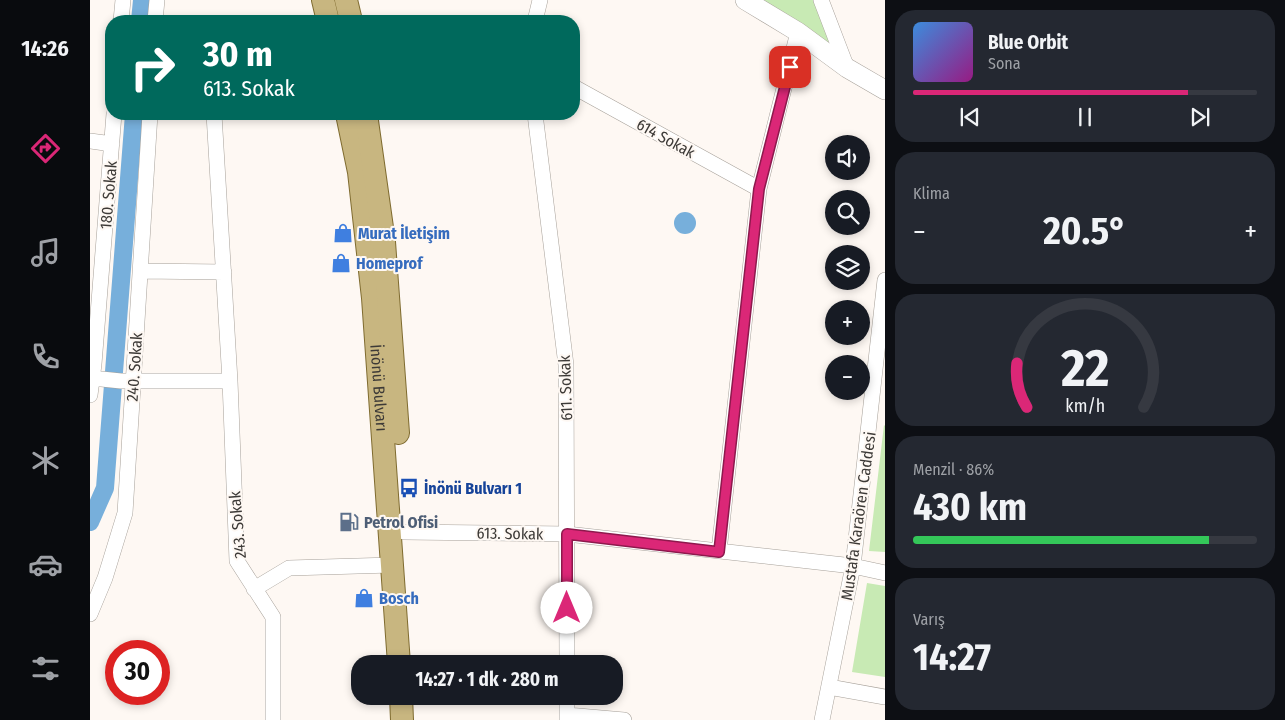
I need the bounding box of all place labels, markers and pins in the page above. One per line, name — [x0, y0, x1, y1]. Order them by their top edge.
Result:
pin — [769, 46, 811, 88]
shop icon: Murat İletişim — [332, 222, 354, 244]
place label: Murat İletişim — [358, 224, 450, 244]
shop icon: Homeprof — [330, 252, 352, 274]
place label: Homeprof — [356, 254, 424, 273]
bus stop icon: İnönü Bulvarı 1 — [398, 477, 420, 499]
place label: İnönü Bulvarı 1 — [424, 479, 522, 498]
fuel station icon: Petrol Ofisi — [338, 511, 360, 533]
place label: Petrol Ofisi — [364, 513, 438, 532]
shop icon: Bosch — [353, 587, 375, 609]
place label: Bosch — [379, 589, 419, 608]

